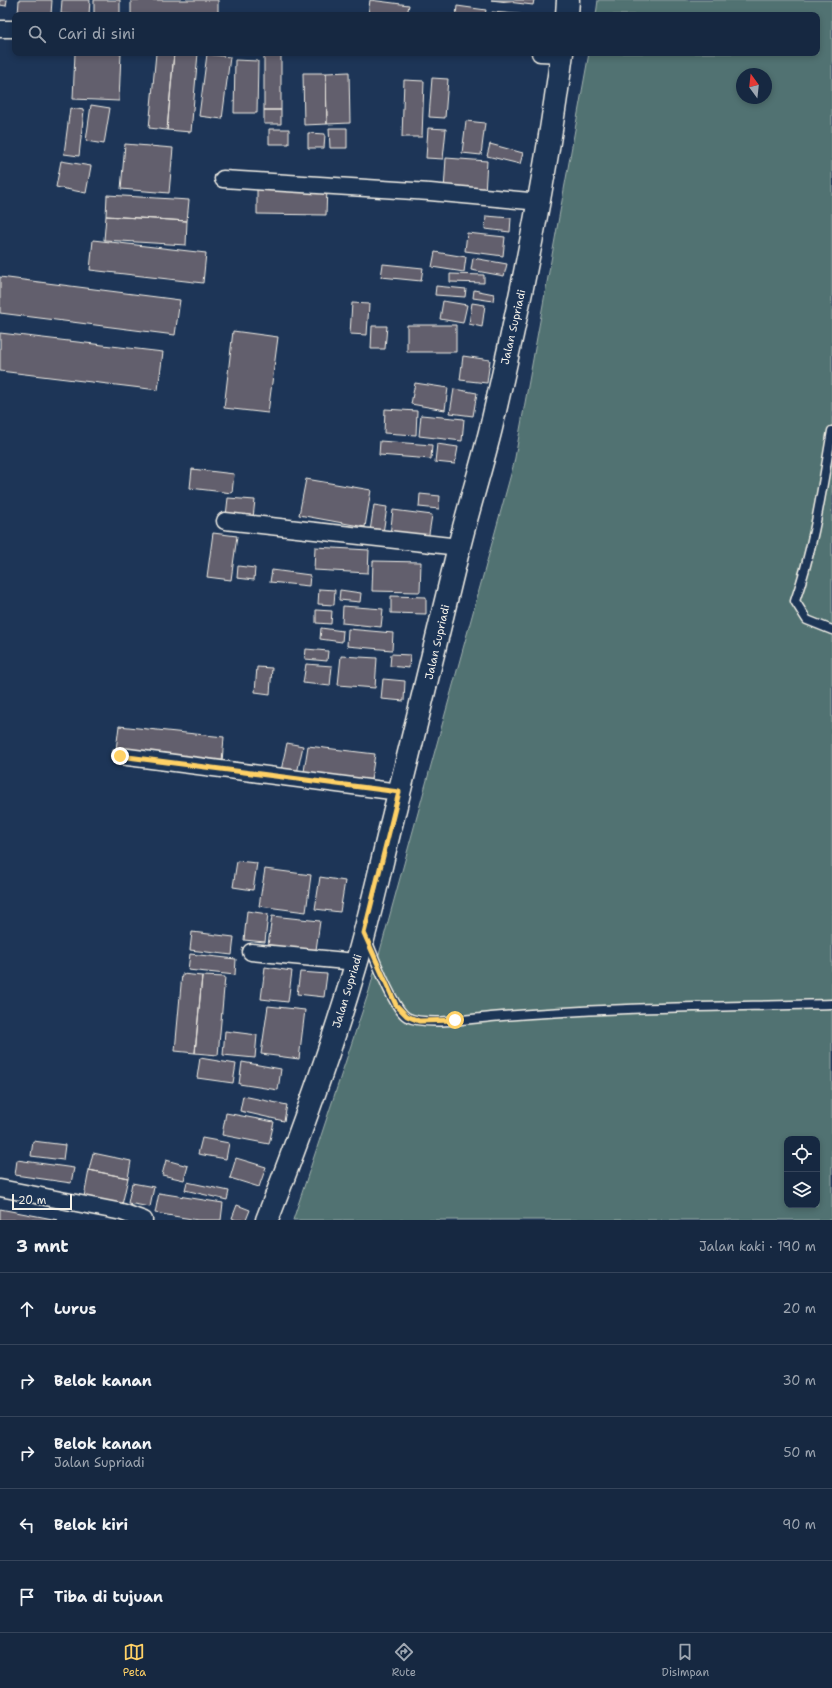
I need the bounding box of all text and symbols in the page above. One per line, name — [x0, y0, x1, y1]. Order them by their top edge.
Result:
search box — [12, 12, 820, 56]
icon: search — [26, 23, 48, 45]
text: Cari di sini — [58, 24, 135, 44]
north arrow — [736, 68, 772, 104]
street label: Jalan Supriadi — [498, 288, 529, 366]
street label: Jalan Supriadi — [422, 603, 453, 681]
route end — [111, 747, 129, 765]
street label: Jalan Supriadi — [329, 952, 366, 1030]
route start — [446, 1011, 464, 1029]
map controls — [784, 1136, 820, 1208]
button: locate — [784, 1136, 820, 1172]
button: layers — [784, 1172, 820, 1208]
scale bar — [12, 1192, 72, 1211]
text: 20 m — [18, 1193, 46, 1208]
text: 3 mnt — [16, 1235, 69, 1257]
text: Jalan kaki · 190 m — [699, 1238, 816, 1255]
icon: ahead — [16, 1298, 38, 1320]
text: Lurus — [54, 1299, 96, 1319]
text: 20 m — [783, 1300, 816, 1317]
icon: right — [16, 1370, 38, 1392]
text: Belok kanan — [54, 1371, 152, 1391]
text: 30 m — [782, 1372, 816, 1389]
text: Belok kanan — [54, 1434, 152, 1454]
icon: right — [16, 1442, 38, 1464]
text: 50 m — [783, 1444, 816, 1461]
text: Jalan Supriadi — [54, 1454, 145, 1471]
icon: left — [16, 1514, 38, 1536]
text: Belok kiri — [54, 1515, 128, 1535]
text: 90 m — [782, 1516, 816, 1533]
icon: arrive — [16, 1586, 38, 1608]
text: Tiba di tujuan — [54, 1587, 163, 1607]
tab: Peta — [123, 1641, 146, 1680]
tab: Rute — [392, 1641, 416, 1680]
tab: Disimpan — [662, 1641, 709, 1680]

